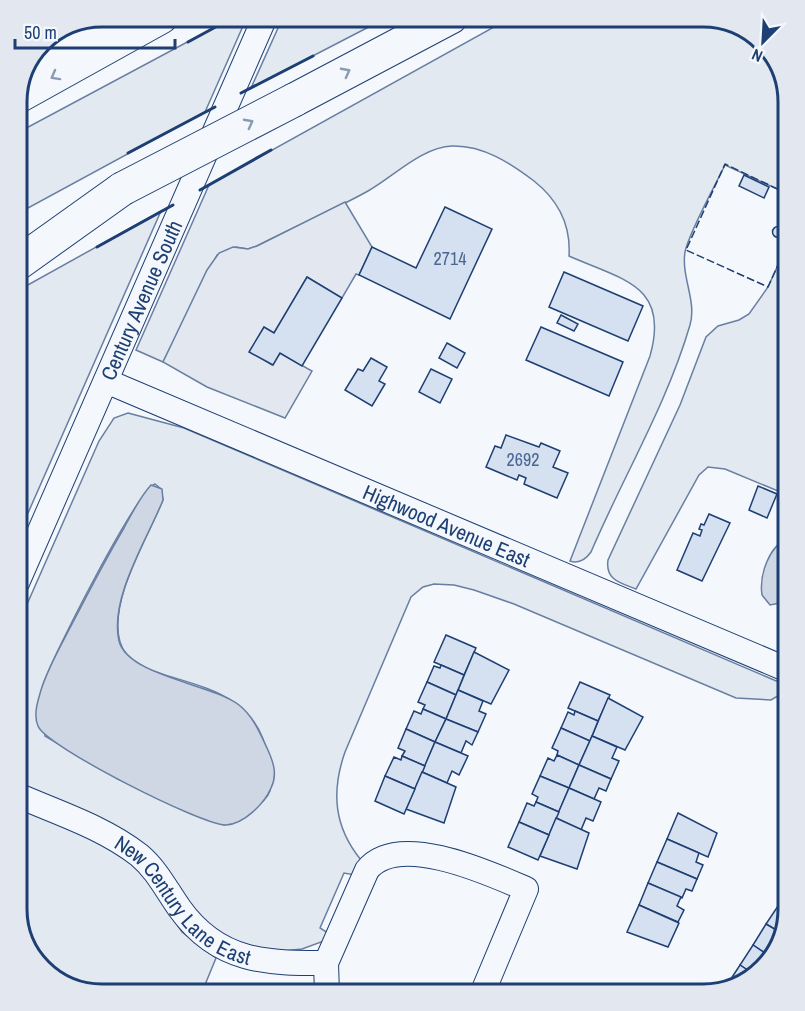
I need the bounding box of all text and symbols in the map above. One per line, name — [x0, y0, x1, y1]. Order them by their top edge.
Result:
scale bar — [15, 12, 176, 50]
north arrow — [733, 12, 793, 72]
text: 50 m — [24, 20, 57, 45]
text: N — [748, 44, 766, 68]
one-way arrow — [339, 68, 350, 79]
one-way arrow — [51, 69, 62, 80]
one-way arrow — [242, 119, 253, 130]
street label: Century Avenue South — [93, 215, 189, 385]
house number: 2714 — [434, 246, 466, 271]
house number: 2692 — [507, 447, 539, 472]
street label: Highwood Avenue East — [359, 477, 535, 574]
street label: New Century Lane East — [109, 828, 254, 972]

